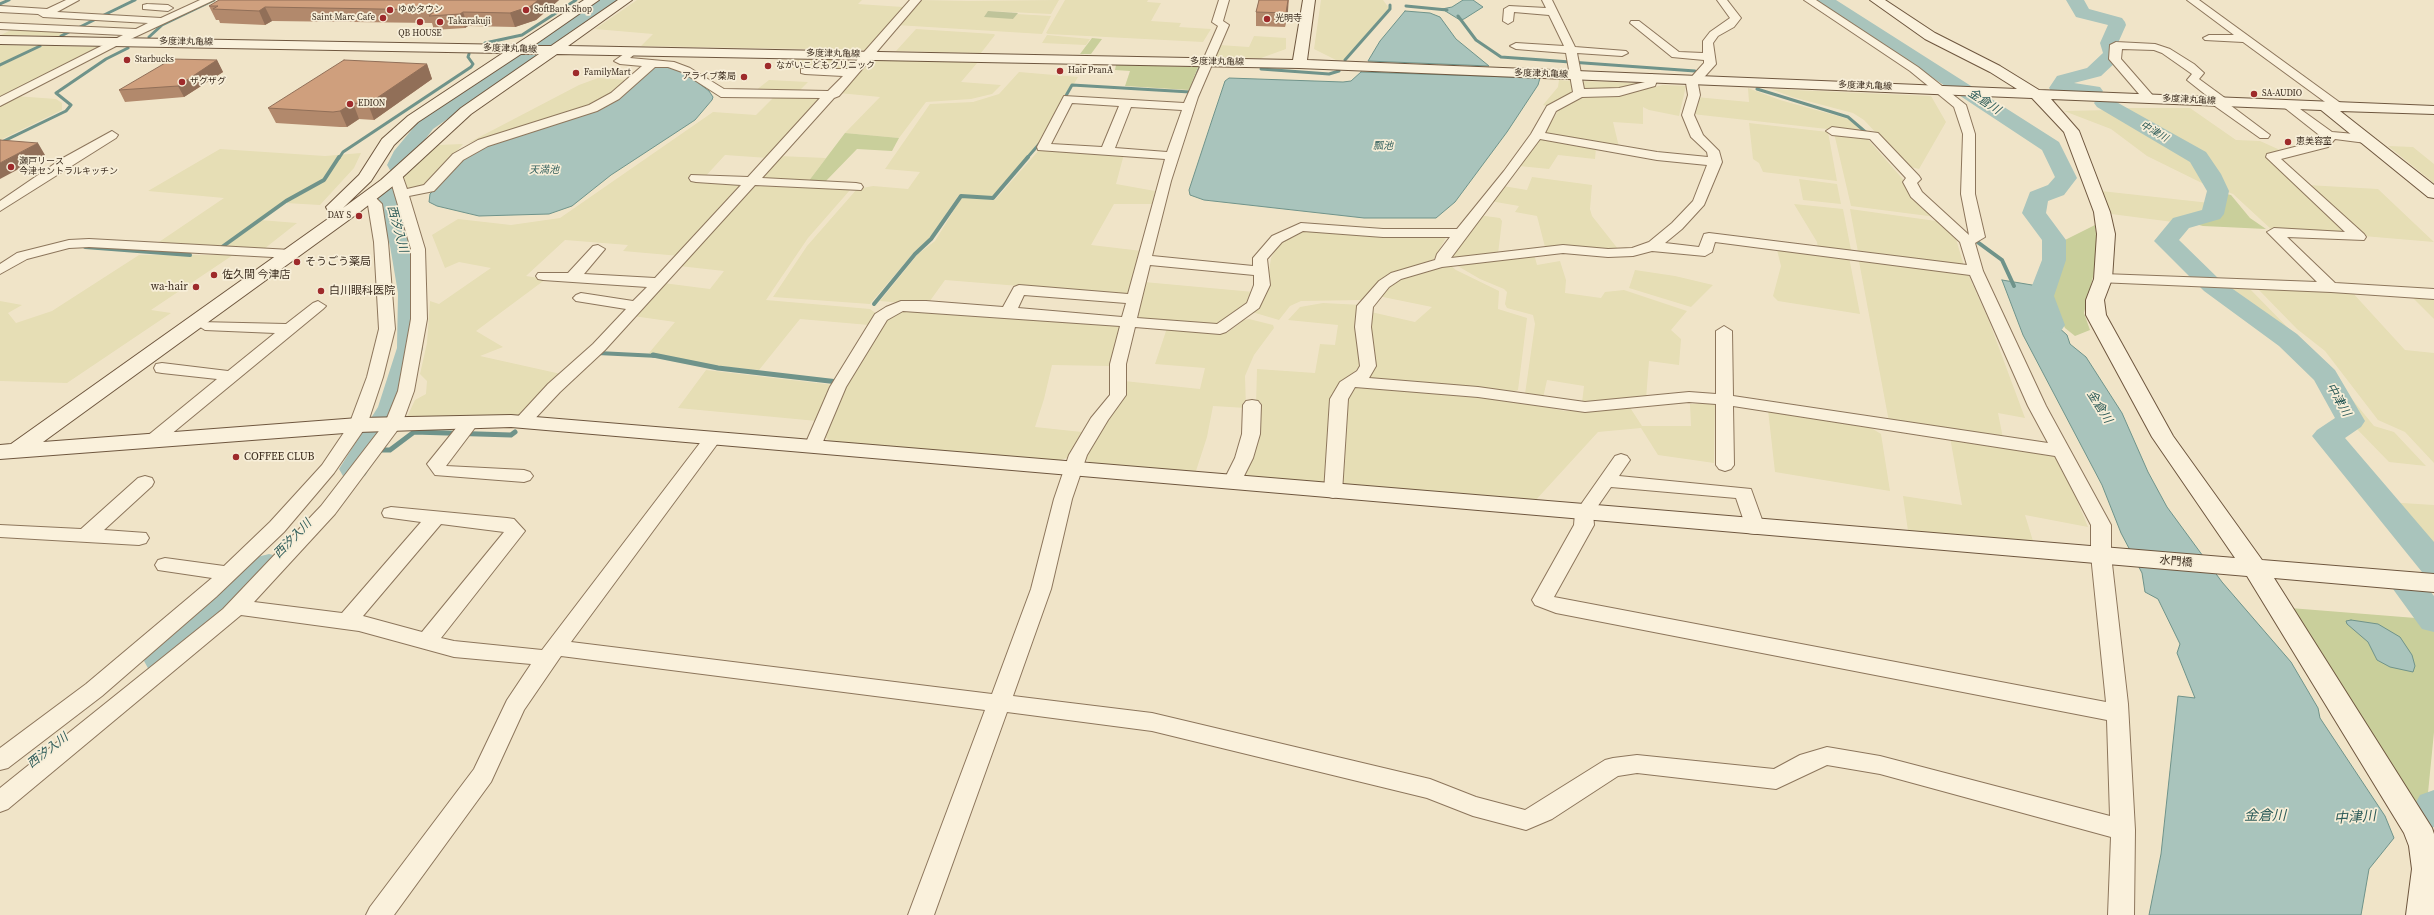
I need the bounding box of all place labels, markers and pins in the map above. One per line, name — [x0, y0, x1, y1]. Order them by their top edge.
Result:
marker: ゆめタウン — [385, 5, 395, 15]
place label: ゆめタウン — [398, 5, 443, 15]
marker: SoftBank Shop — [521, 5, 531, 15]
place label: SoftBank Shop — [534, 5, 592, 15]
place label: Saint Marc Cafe — [312, 13, 375, 23]
marker: Saint Marc Cafe — [378, 13, 388, 23]
marker: 光明寺 — [1262, 14, 1272, 24]
place label: 光明寺 — [1275, 14, 1302, 24]
marker: QB HOUSE — [415, 17, 425, 27]
marker: Takarakuji — [435, 17, 445, 27]
place label: Takarakuji — [448, 17, 491, 27]
place label: QB HOUSE — [398, 29, 442, 39]
marker: Starbucks — [122, 55, 132, 65]
place label: Starbucks — [135, 55, 174, 65]
marker: ながいこどもクリニック — [763, 61, 773, 71]
place label: ながいこどもクリニック — [776, 61, 875, 71]
marker: Hair PranA — [1055, 66, 1065, 76]
place label: Hair PranA — [1068, 66, 1113, 76]
marker: FamilyMart — [571, 68, 581, 78]
place label: FamilyMart — [584, 68, 631, 78]
place label: アライブ薬局 — [682, 72, 736, 82]
marker: アライブ薬局 — [739, 72, 749, 82]
marker: ザグザグ — [177, 77, 187, 87]
place label: ザグザグ — [190, 77, 226, 87]
marker: SA-AUDIO — [2249, 89, 2259, 99]
place label: SA-AUDIO — [2262, 89, 2302, 99]
marker: EDION — [345, 99, 355, 109]
place label: EDION — [358, 99, 385, 109]
marker: 恵美容室 — [2283, 137, 2293, 147]
place label: 恵美容室 — [2296, 137, 2332, 147]
place label: 瀬戸リース 今津セントラルキッチン — [19, 157, 118, 178]
marker: 瀬戸リース 今津セントラルキッチン — [6, 162, 16, 172]
place label: DAY S — [328, 211, 351, 221]
marker: DAY S — [354, 211, 364, 221]
place label: そうごう薬局 — [305, 255, 371, 269]
marker: そうごう薬局 — [292, 257, 302, 267]
place label: 佐久間 今津店 — [222, 268, 291, 282]
marker: 佐久間 今津店 — [209, 270, 219, 280]
place label: wa-hair — [151, 280, 188, 294]
marker: wa-hair — [191, 282, 201, 292]
place label: 白川眼科医院 — [329, 284, 395, 298]
marker: 白川眼科医院 — [316, 286, 326, 296]
place label: COFFEE CLUB — [244, 450, 314, 464]
marker: COFFEE CLUB — [231, 452, 241, 462]

